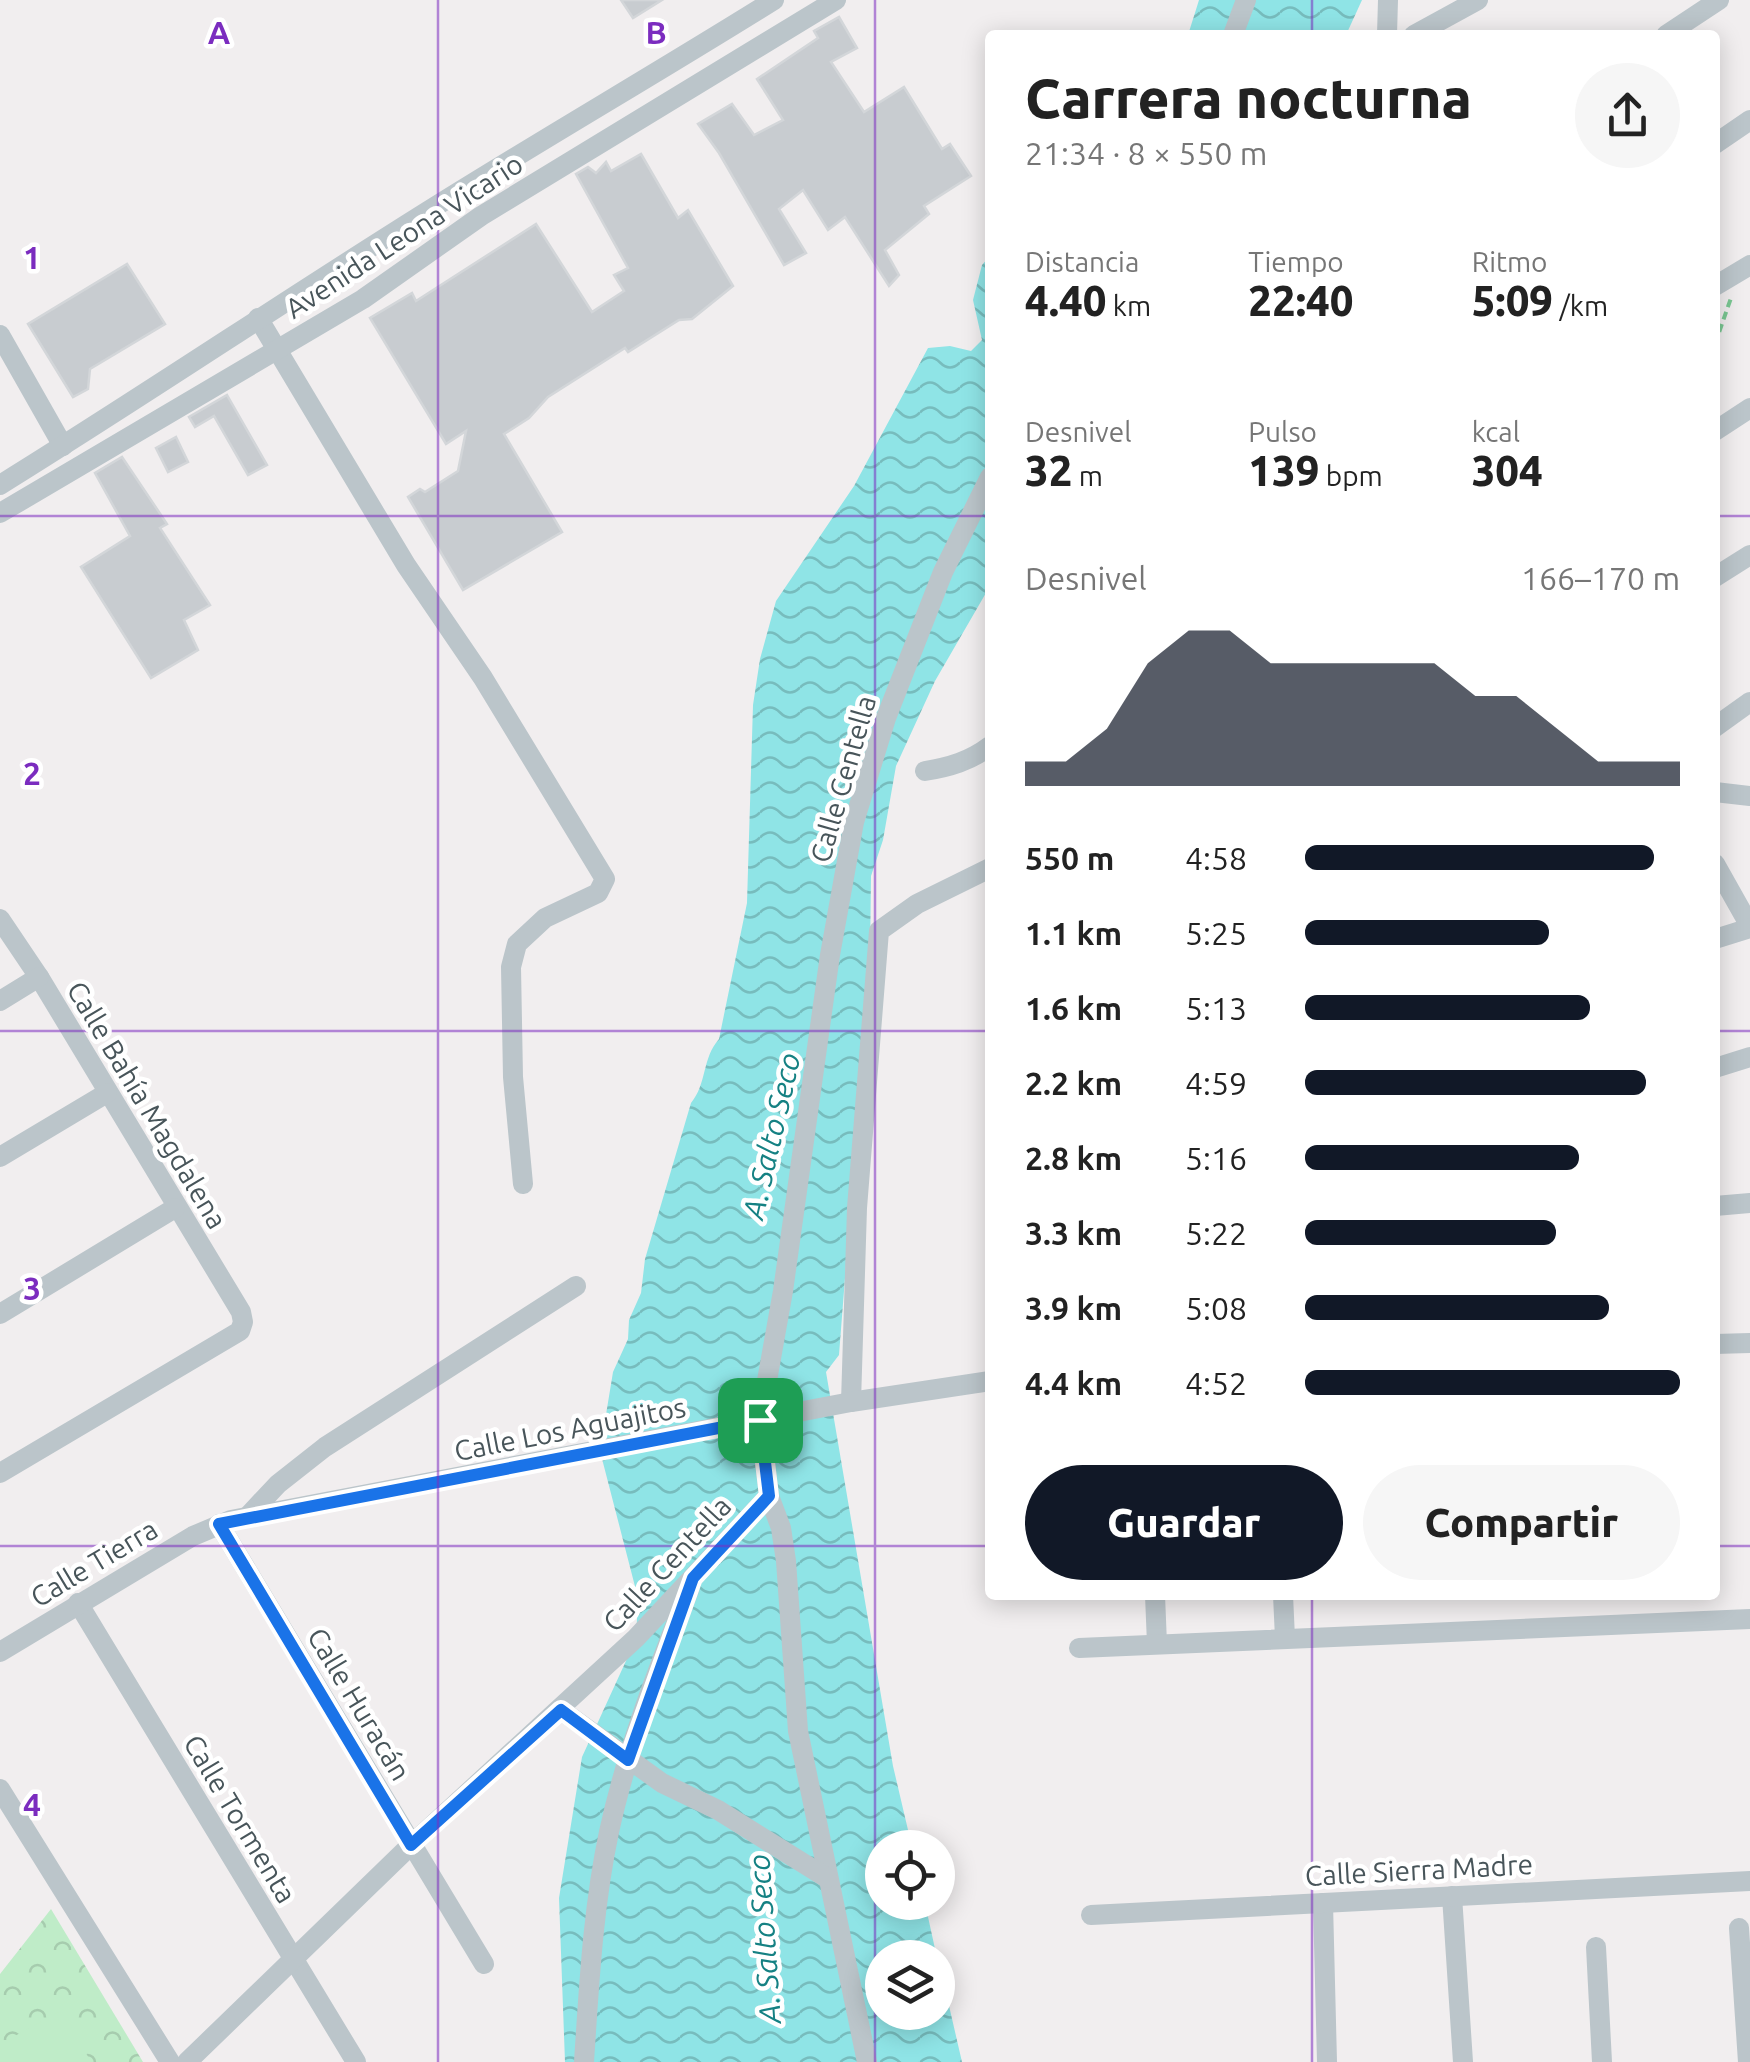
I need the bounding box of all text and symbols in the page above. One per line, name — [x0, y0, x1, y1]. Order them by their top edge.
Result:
text: A — [208, 14, 231, 50]
text: B — [645, 14, 667, 50]
button: share — [1575, 63, 1680, 168]
text: Carrera nocturna — [1025, 67, 1472, 128]
text: 21:34 · 8 × 550 m — [1025, 135, 1267, 171]
street label: Avenida Leona Vicario — [279, 147, 528, 324]
text: 1 — [23, 239, 41, 275]
text: Distancia — [1025, 246, 1139, 277]
text: Tiempo — [1248, 246, 1344, 277]
text: Ritmo — [1472, 246, 1547, 277]
text: 4.40 — [1025, 277, 1106, 324]
text: 22:40 — [1248, 277, 1353, 324]
text: 5:09 — [1472, 277, 1553, 324]
text: km — [1106, 290, 1151, 321]
text: /km — [1553, 290, 1608, 321]
text: Desnivel — [1025, 416, 1132, 447]
text: Pulso — [1248, 416, 1317, 447]
text: kcal — [1472, 416, 1520, 447]
text: 32 — [1025, 447, 1072, 494]
text: 139 — [1248, 447, 1319, 494]
text: 304 — [1472, 447, 1543, 494]
text: m — [1072, 460, 1103, 491]
text: bpm — [1319, 460, 1383, 491]
text: Desnivel — [1025, 560, 1147, 596]
text: 166–170 m — [1521, 560, 1680, 596]
street label: Calle Centella — [804, 692, 881, 866]
text: 2 — [23, 755, 41, 791]
text: 550 m — [1025, 840, 1114, 876]
text: 4:58 — [1185, 840, 1247, 876]
text: 1.1 km — [1025, 915, 1122, 951]
text: 5:25 — [1185, 915, 1247, 951]
street label: Calle Bahía Magdalena — [61, 976, 234, 1234]
text: 1.6 km — [1025, 990, 1122, 1026]
text: 5:13 — [1185, 990, 1247, 1026]
water label: A. Salto Seco — [735, 1050, 807, 1224]
text: 2.2 km — [1025, 1065, 1122, 1101]
text: 4:59 — [1185, 1065, 1247, 1101]
text: 2.8 km — [1025, 1140, 1122, 1176]
text: 5:16 — [1185, 1140, 1247, 1176]
text: 3.3 km — [1025, 1215, 1122, 1251]
text: 5:22 — [1185, 1215, 1247, 1251]
text: 3 — [23, 1270, 41, 1306]
text: 3.9 km — [1025, 1290, 1122, 1326]
text: 5:08 — [1185, 1290, 1247, 1326]
text: 4.4 km — [1025, 1365, 1122, 1401]
text: 4:52 — [1185, 1365, 1247, 1401]
pin — [718, 1378, 803, 1463]
street label: Calle Los Aguajitos — [452, 1391, 688, 1466]
icon: arrive — [733, 1393, 788, 1448]
button: Guardar — [1025, 1465, 1343, 1580]
button: Compartir — [1363, 1465, 1680, 1580]
street label: Calle Centella — [597, 1490, 737, 1637]
street label: Calle Tierra — [25, 1513, 163, 1612]
street label: Calle Huracán — [302, 1622, 417, 1785]
street label: Calle Tormenta — [178, 1729, 303, 1908]
text: 4 — [23, 1786, 41, 1822]
map controls — [865, 1830, 955, 2030]
button: locate — [865, 1830, 955, 1920]
street label: Calle Sierra Madre — [1304, 1848, 1534, 1891]
water label: A. Salto Seco — [741, 1854, 787, 2027]
button: layers — [865, 1940, 955, 2030]

